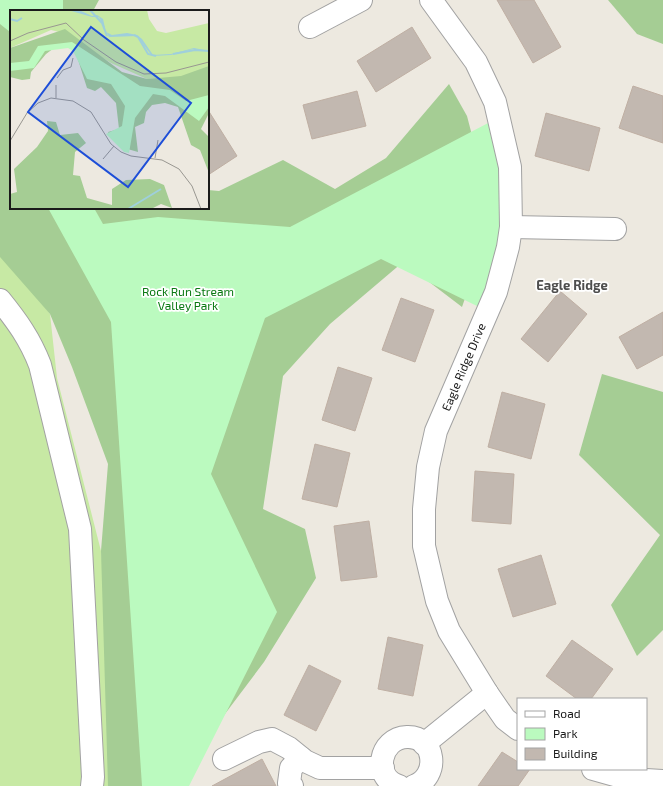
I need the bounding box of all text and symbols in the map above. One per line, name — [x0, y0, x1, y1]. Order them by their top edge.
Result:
inset map — [10, 10, 209, 209]
district label: Eagle Ridge — [536, 277, 608, 293]
park label: Rock Run Stream Valley Park — [142, 284, 234, 312]
street label: Eagle Ridge Drive — [438, 321, 488, 413]
legend — [517, 698, 647, 770]
text: Road — [553, 706, 581, 720]
text: Park — [553, 726, 578, 740]
text: Building — [553, 746, 598, 760]

